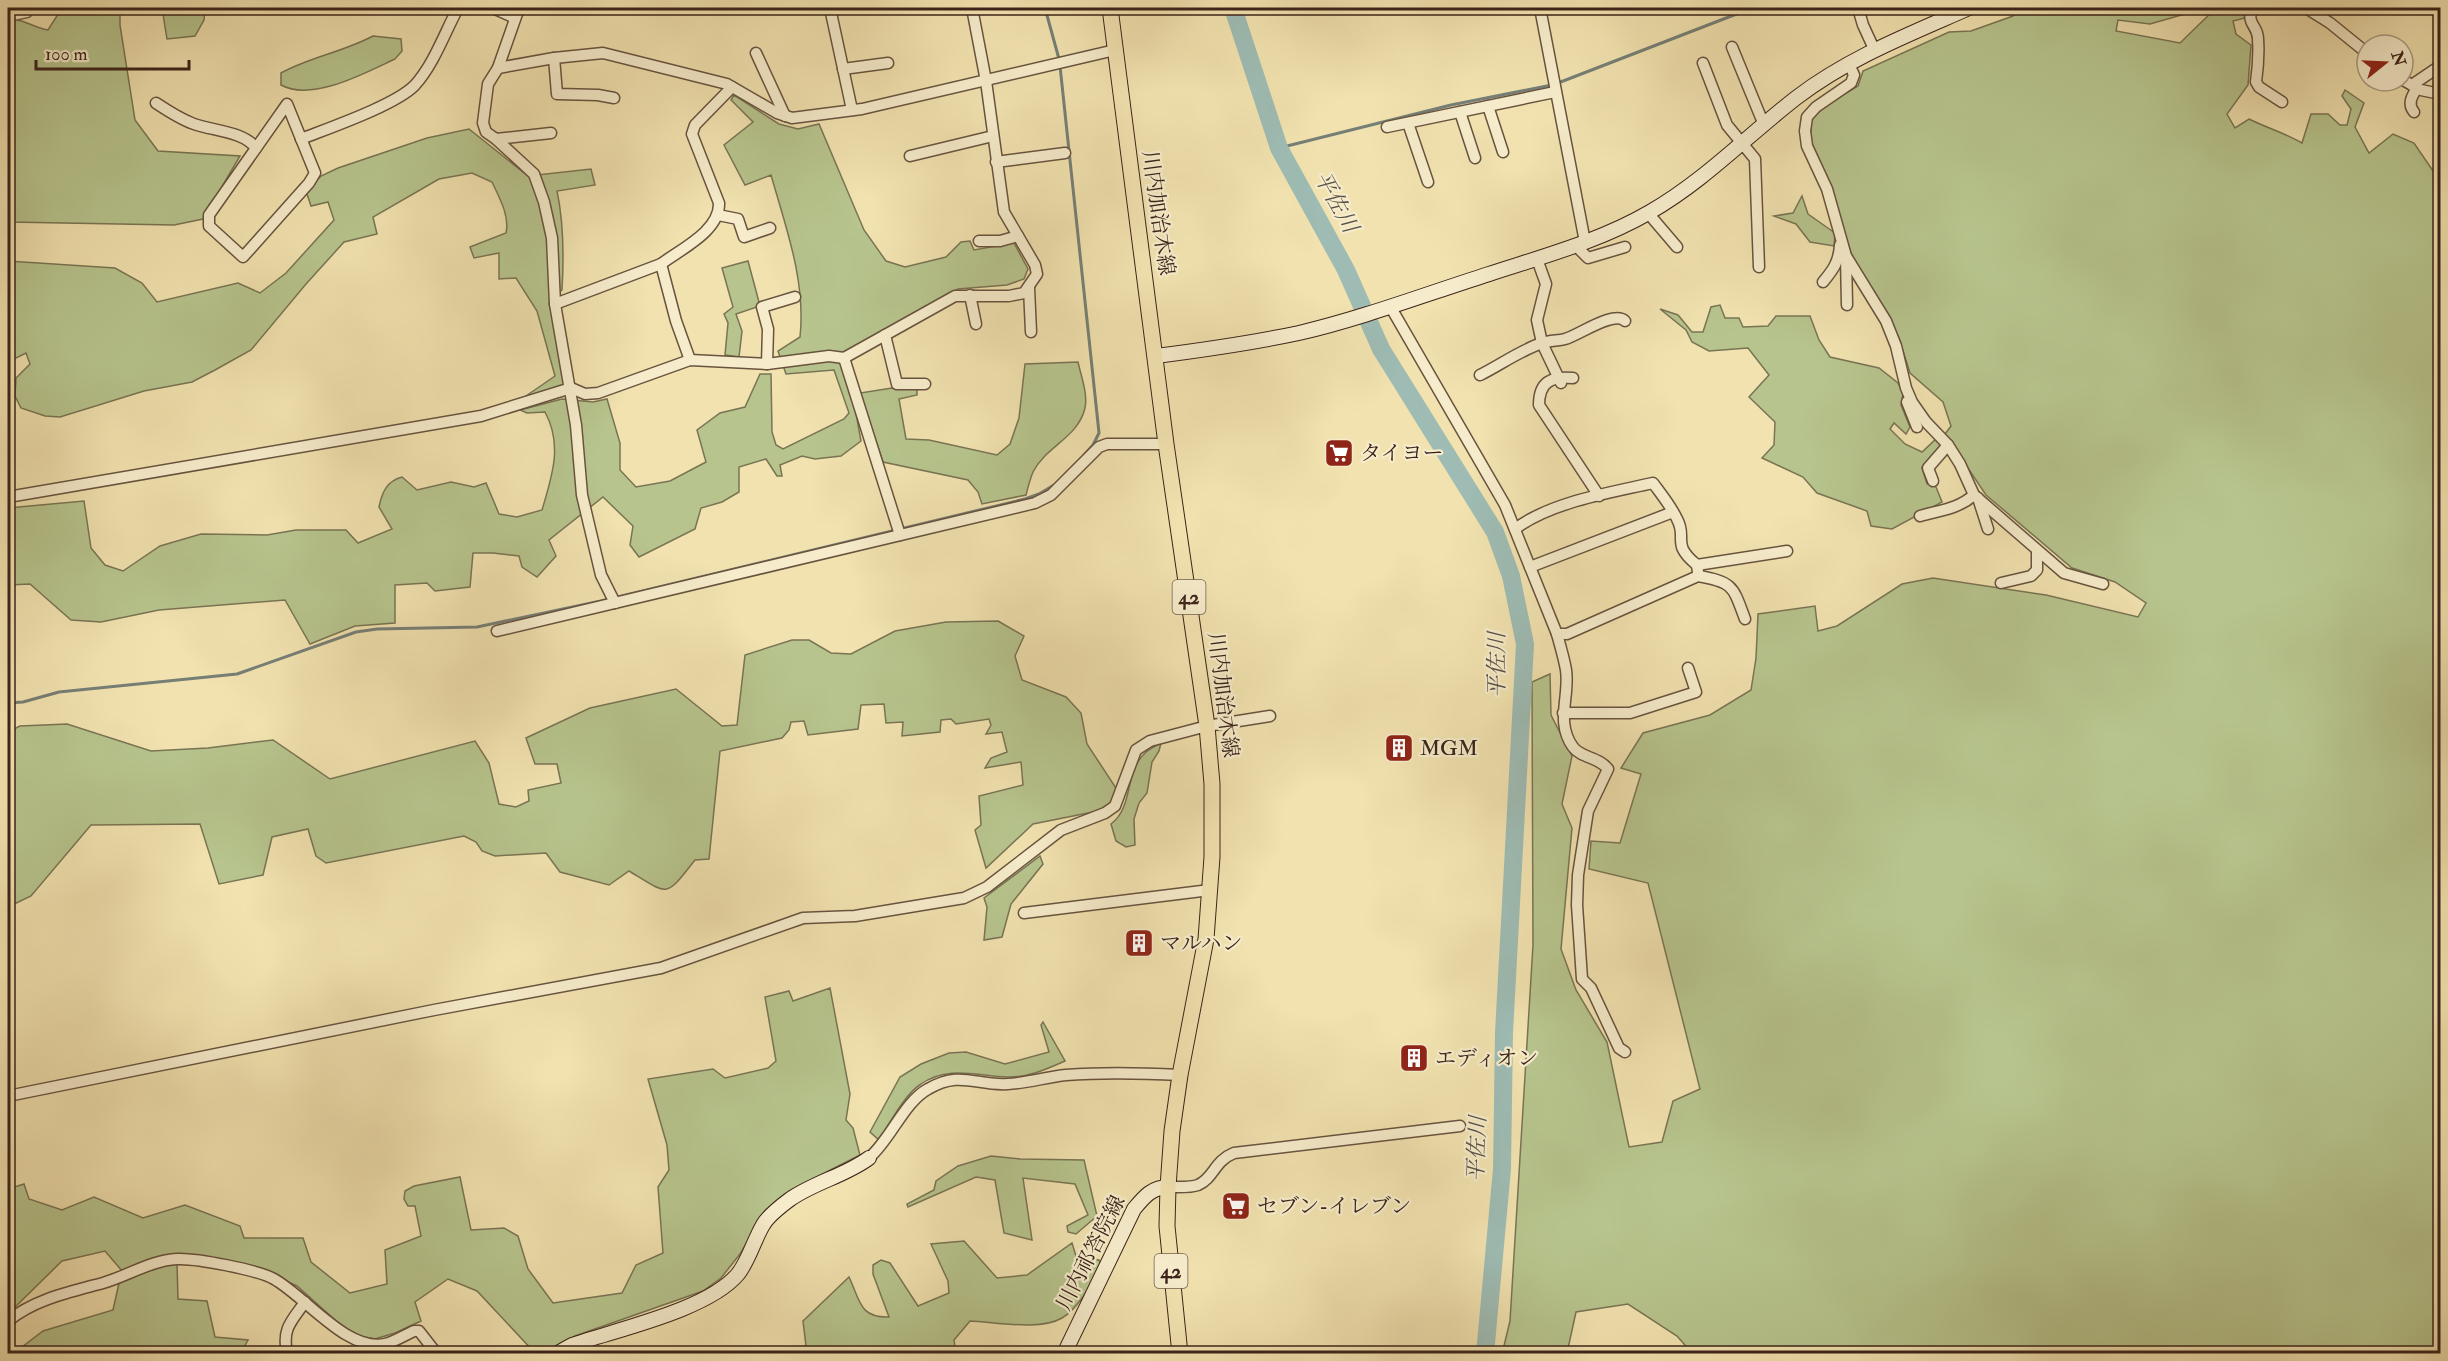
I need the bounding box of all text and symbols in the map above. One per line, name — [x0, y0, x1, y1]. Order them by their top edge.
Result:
scale bar — [36, 33, 189, 71]
north arrow — [2355, 33, 2415, 93]
text: 100 m — [45, 43, 88, 66]
text: N — [2386, 48, 2410, 69]
street label: 川内加治木線 — [1136, 149, 1180, 277]
water label: 平佐川 — [1308, 166, 1365, 239]
supermarket icon: タイヨー — [1323, 437, 1355, 469]
place label: タイヨー — [1360, 440, 1444, 467]
road number: 42 — [1172, 580, 1206, 614]
water label: 平佐川 — [1483, 630, 1511, 698]
street label: 川内加治木線 — [1202, 631, 1244, 759]
building icon: MGM — [1383, 732, 1415, 764]
place label: MGM — [1420, 735, 1478, 762]
building icon: マルハン — [1123, 927, 1155, 959]
place label: マルハン — [1160, 930, 1243, 957]
building icon: エディオン — [1398, 1042, 1430, 1074]
place label: エディオン — [1435, 1045, 1538, 1072]
water label: 平佐川 — [1462, 1114, 1492, 1182]
supermarket icon: セブン-イレブン — [1220, 1190, 1252, 1222]
street label: 川内祁答院線 — [1050, 1191, 1132, 1315]
place label: セブン-イレブン — [1257, 1193, 1411, 1220]
road number: 42 — [1154, 1254, 1188, 1288]

